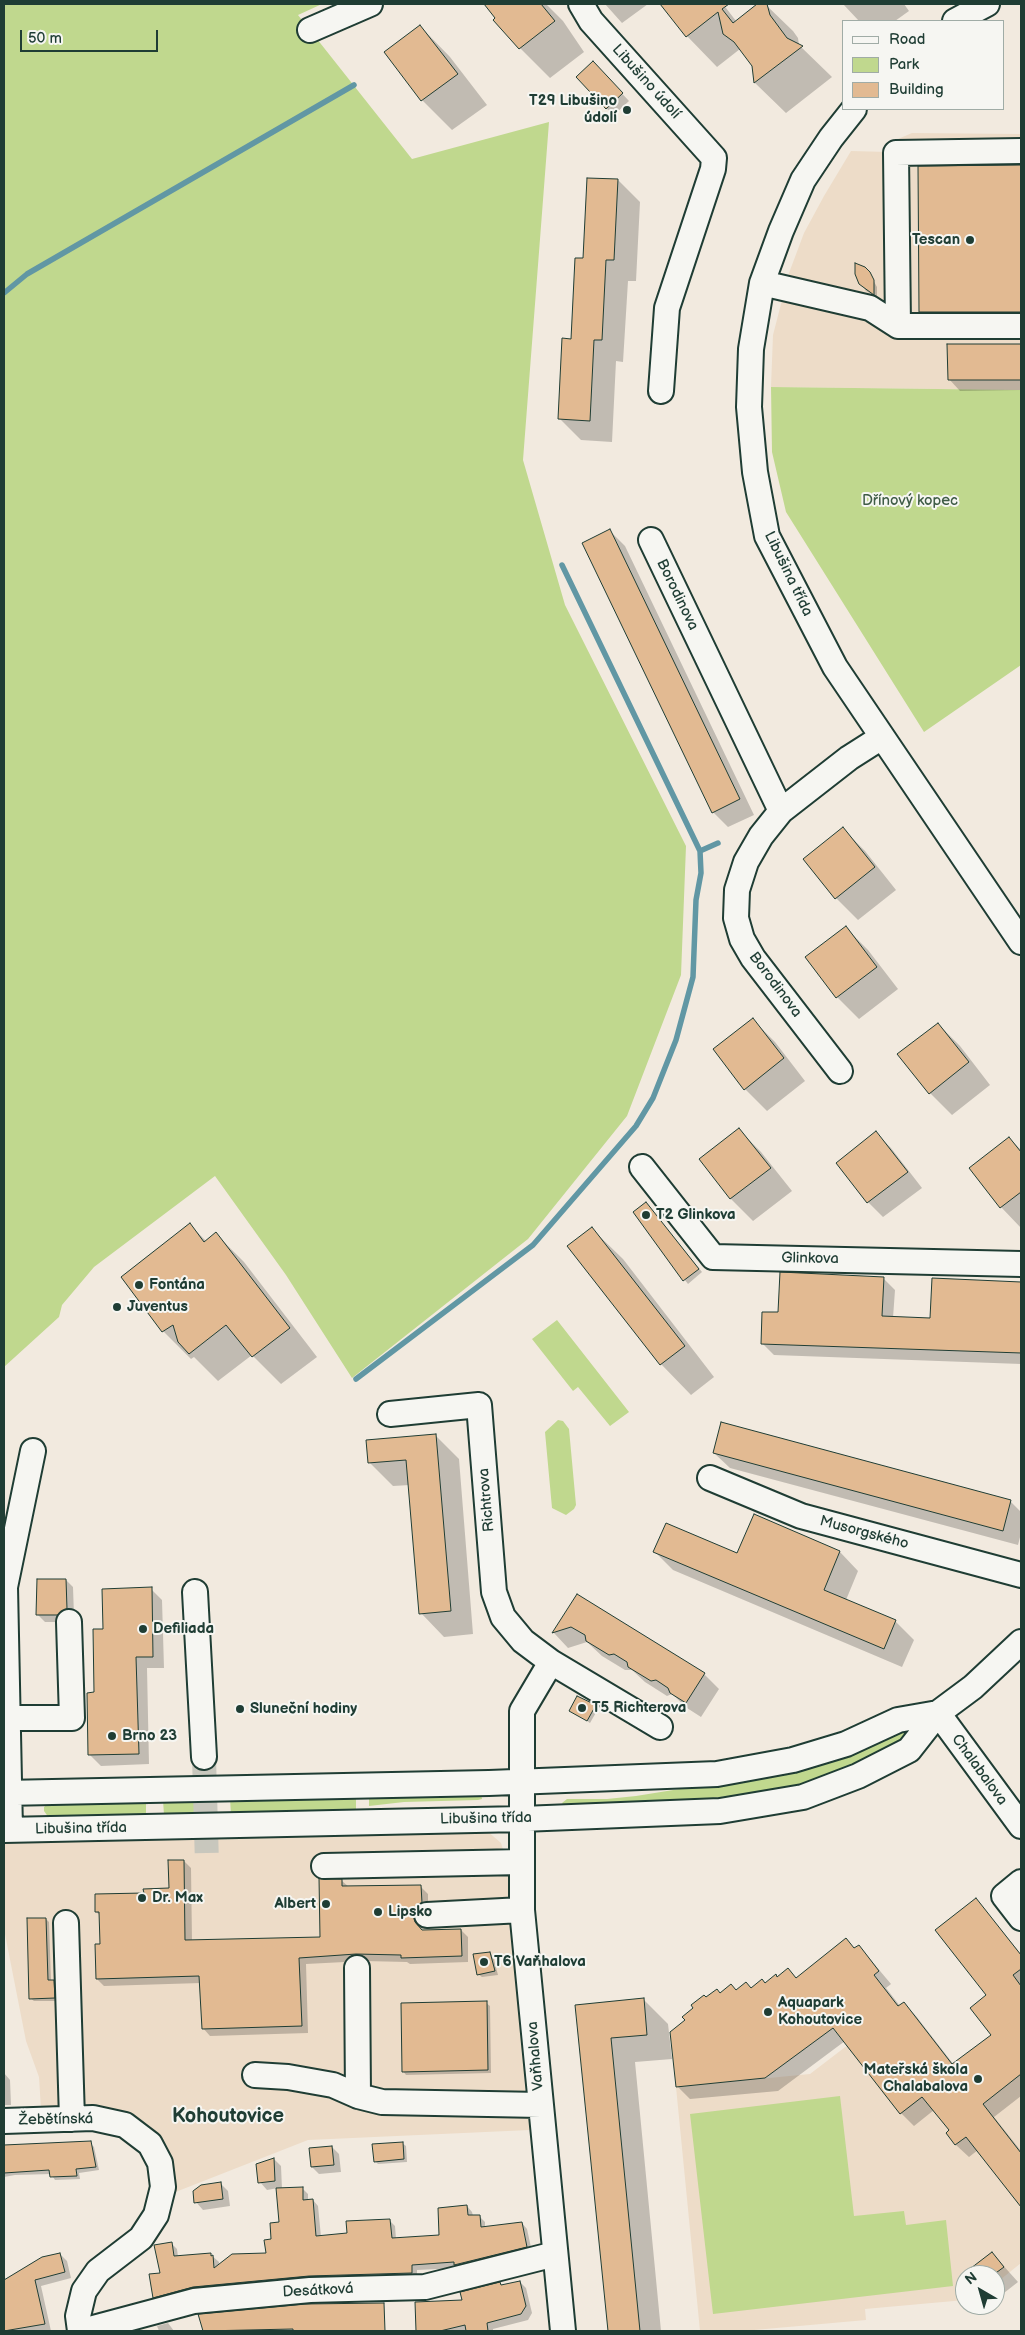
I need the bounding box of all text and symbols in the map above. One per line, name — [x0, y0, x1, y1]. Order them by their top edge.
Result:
scale bar — [22, 20, 160, 52]
legend — [842, 20, 1005, 110]
text: 50 m — [28, 29, 62, 48]
text: Road — [889, 30, 925, 49]
street label: Libušino údolí — [608, 41, 684, 123]
text: Park — [889, 55, 919, 74]
text: Building — [889, 80, 944, 99]
place label: T29 Libušino údolí — [529, 92, 617, 127]
marker: T29 Libušino údolí — [621, 104, 633, 116]
place label: Tescan — [912, 231, 960, 249]
marker: Tescan — [964, 234, 976, 246]
park label: Dřínový kopec — [862, 492, 958, 510]
street label: Libušina třída — [760, 529, 816, 619]
street label: Borodinova — [652, 556, 702, 634]
street label: Borodinova — [745, 949, 805, 1021]
place label: T2 Glinkova — [656, 1206, 736, 1224]
marker: T2 Glinkova — [640, 1209, 652, 1221]
street label: Glinkova — [781, 1249, 839, 1269]
place label: Fontána — [149, 1276, 205, 1294]
marker: Fontána — [133, 1279, 145, 1291]
place label: Juventus — [127, 1298, 188, 1316]
marker: Juventus — [111, 1301, 123, 1313]
street label: Richtrova — [475, 1467, 499, 1533]
street label: Musorgského — [818, 1512, 910, 1554]
place label: Defiliada — [153, 1620, 214, 1638]
marker: Defiliada — [137, 1623, 149, 1635]
place label: T5 Richterova — [592, 1699, 686, 1717]
place label: Sluneční hodiny — [250, 1700, 357, 1718]
marker: T5 Richterova — [576, 1702, 588, 1714]
marker: Sluneční hodiny — [234, 1703, 246, 1715]
place label: Brno 23 — [122, 1727, 177, 1745]
marker: Brno 23 — [106, 1730, 118, 1742]
street label: Chalabalova — [947, 1731, 1011, 1809]
street label: Libušina třída — [440, 1809, 532, 1829]
street label: Libušina třída — [35, 1819, 127, 1839]
place label: Dr. Max — [152, 1889, 203, 1907]
marker: Dr. Max — [136, 1892, 148, 1904]
place label: Albert — [274, 1895, 316, 1913]
marker: Albert — [320, 1898, 332, 1910]
place label: Lipsko — [388, 1903, 432, 1921]
marker: Lipsko — [372, 1906, 384, 1918]
place label: T6 Vaňhalova — [494, 1953, 586, 1971]
marker: T6 Vaňhalova — [478, 1956, 490, 1968]
place label: Aquapark Kohoutovice — [778, 1994, 862, 2029]
marker: Aquapark Kohoutovice — [762, 2006, 774, 2018]
street label: Vaňhalova — [524, 2021, 548, 2091]
place label: Mateřská škola Chalabalova — [864, 2061, 968, 2096]
marker: Mateřská škola Chalabalova — [972, 2073, 984, 2085]
district label: Kohoutovice — [172, 2105, 284, 2129]
street label: Žebětínská — [19, 2110, 93, 2130]
north arrow — [955, 2265, 1005, 2315]
text: N — [962, 2269, 980, 2289]
street label: Desátková — [282, 2280, 354, 2302]

